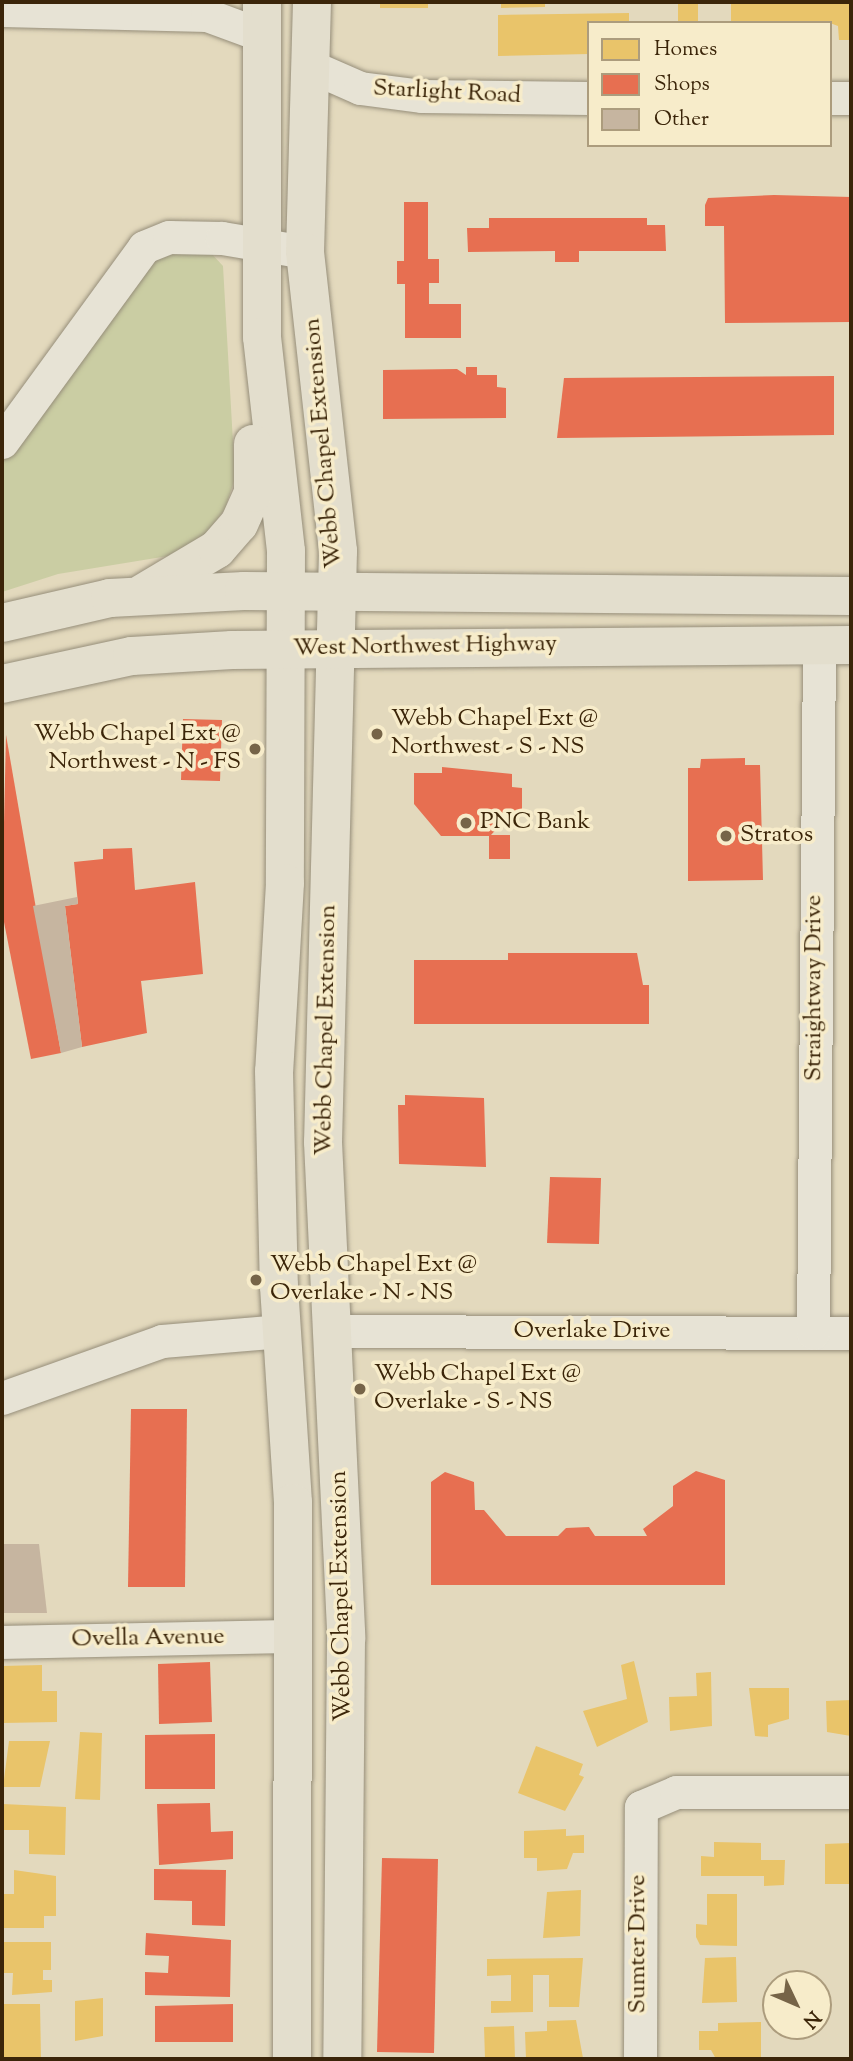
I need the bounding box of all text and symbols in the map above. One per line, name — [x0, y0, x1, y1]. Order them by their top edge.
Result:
legend — [587, 21, 832, 147]
text: Homes — [654, 35, 717, 65]
text: Shops — [654, 70, 710, 100]
street label: Starlight Road — [372, 75, 522, 111]
text: Other — [654, 105, 709, 135]
street label: Webb Chapel Extension — [299, 317, 349, 569]
street label: West Northwest Highway — [293, 630, 557, 664]
place label: Webb Chapel Ext @ Northwest - S - NS — [391, 706, 598, 762]
place label: Webb Chapel Ext @ Northwest - N - FS — [34, 721, 241, 777]
marker: Webb Chapel Ext @ Northwest - S - NS — [369, 726, 385, 742]
marker: Webb Chapel Ext @ Northwest - N - FS — [247, 741, 263, 757]
place label: PNC Bank — [480, 809, 590, 837]
marker: PNC Bank — [458, 815, 474, 831]
place label: Stratos — [740, 822, 813, 850]
marker: Stratos — [718, 828, 734, 844]
street label: Straightway Drive — [801, 895, 829, 1081]
street label: Webb Chapel Extension — [310, 904, 344, 1156]
place label: Webb Chapel Ext @ Overlake - N - NS — [270, 1252, 477, 1308]
marker: Webb Chapel Ext @ Overlake - N - NS — [248, 1272, 264, 1288]
street label: Overlake Drive — [514, 1318, 670, 1346]
place label: Webb Chapel Ext @ Overlake - S - NS — [374, 1361, 581, 1417]
marker: Webb Chapel Ext @ Overlake - S - NS — [352, 1381, 368, 1397]
street label: Webb Chapel Extension — [325, 1470, 359, 1722]
street label: Ovella Avenue — [71, 1623, 225, 1655]
street label: Sumter Drive — [625, 1875, 653, 2013]
north arrow — [762, 1970, 832, 2040]
text: N — [796, 2004, 826, 2033]

